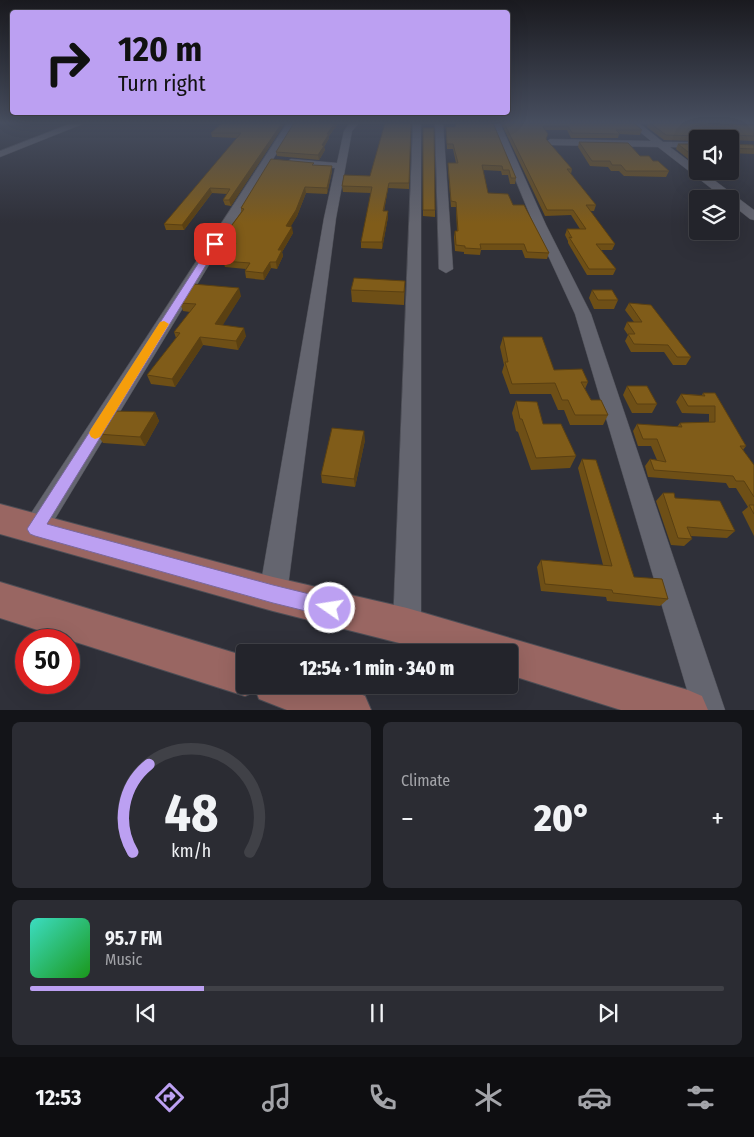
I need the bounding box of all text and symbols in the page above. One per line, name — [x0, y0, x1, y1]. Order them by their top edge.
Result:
text: 120 m — [118, 28, 202, 70]
icon: right — [35, 30, 100, 95]
text: Turn right — [118, 70, 206, 97]
map controls — [689, 130, 739, 240]
button: sound — [689, 130, 739, 180]
button: layers — [689, 190, 739, 240]
pin — [194, 223, 236, 265]
icon: arrive — [201, 230, 229, 258]
position arrow — [303, 581, 355, 633]
speed limit sign: 50 — [15, 629, 80, 694]
text: 12:54 · 1 min · 340 m — [300, 657, 454, 680]
text: Climate — [401, 771, 450, 790]
text: 48 — [164, 782, 219, 845]
text: 20° — [534, 795, 591, 841]
text: − — [401, 802, 414, 835]
text: + — [711, 802, 724, 835]
text: km/h — [172, 840, 211, 862]
text: 95.7 FM — [105, 927, 162, 950]
text: Music — [105, 950, 142, 969]
icon: previous — [132, 999, 160, 1027]
icon: pause — [363, 999, 391, 1027]
icon: next — [594, 999, 622, 1027]
icon: directions — [152, 1080, 187, 1115]
icon: music — [259, 1080, 294, 1115]
icon: phone — [365, 1080, 400, 1115]
icon: climate — [471, 1080, 506, 1115]
icon: car — [577, 1080, 612, 1115]
icon: filters — [683, 1080, 718, 1115]
text: 12:53 — [36, 1084, 81, 1111]

